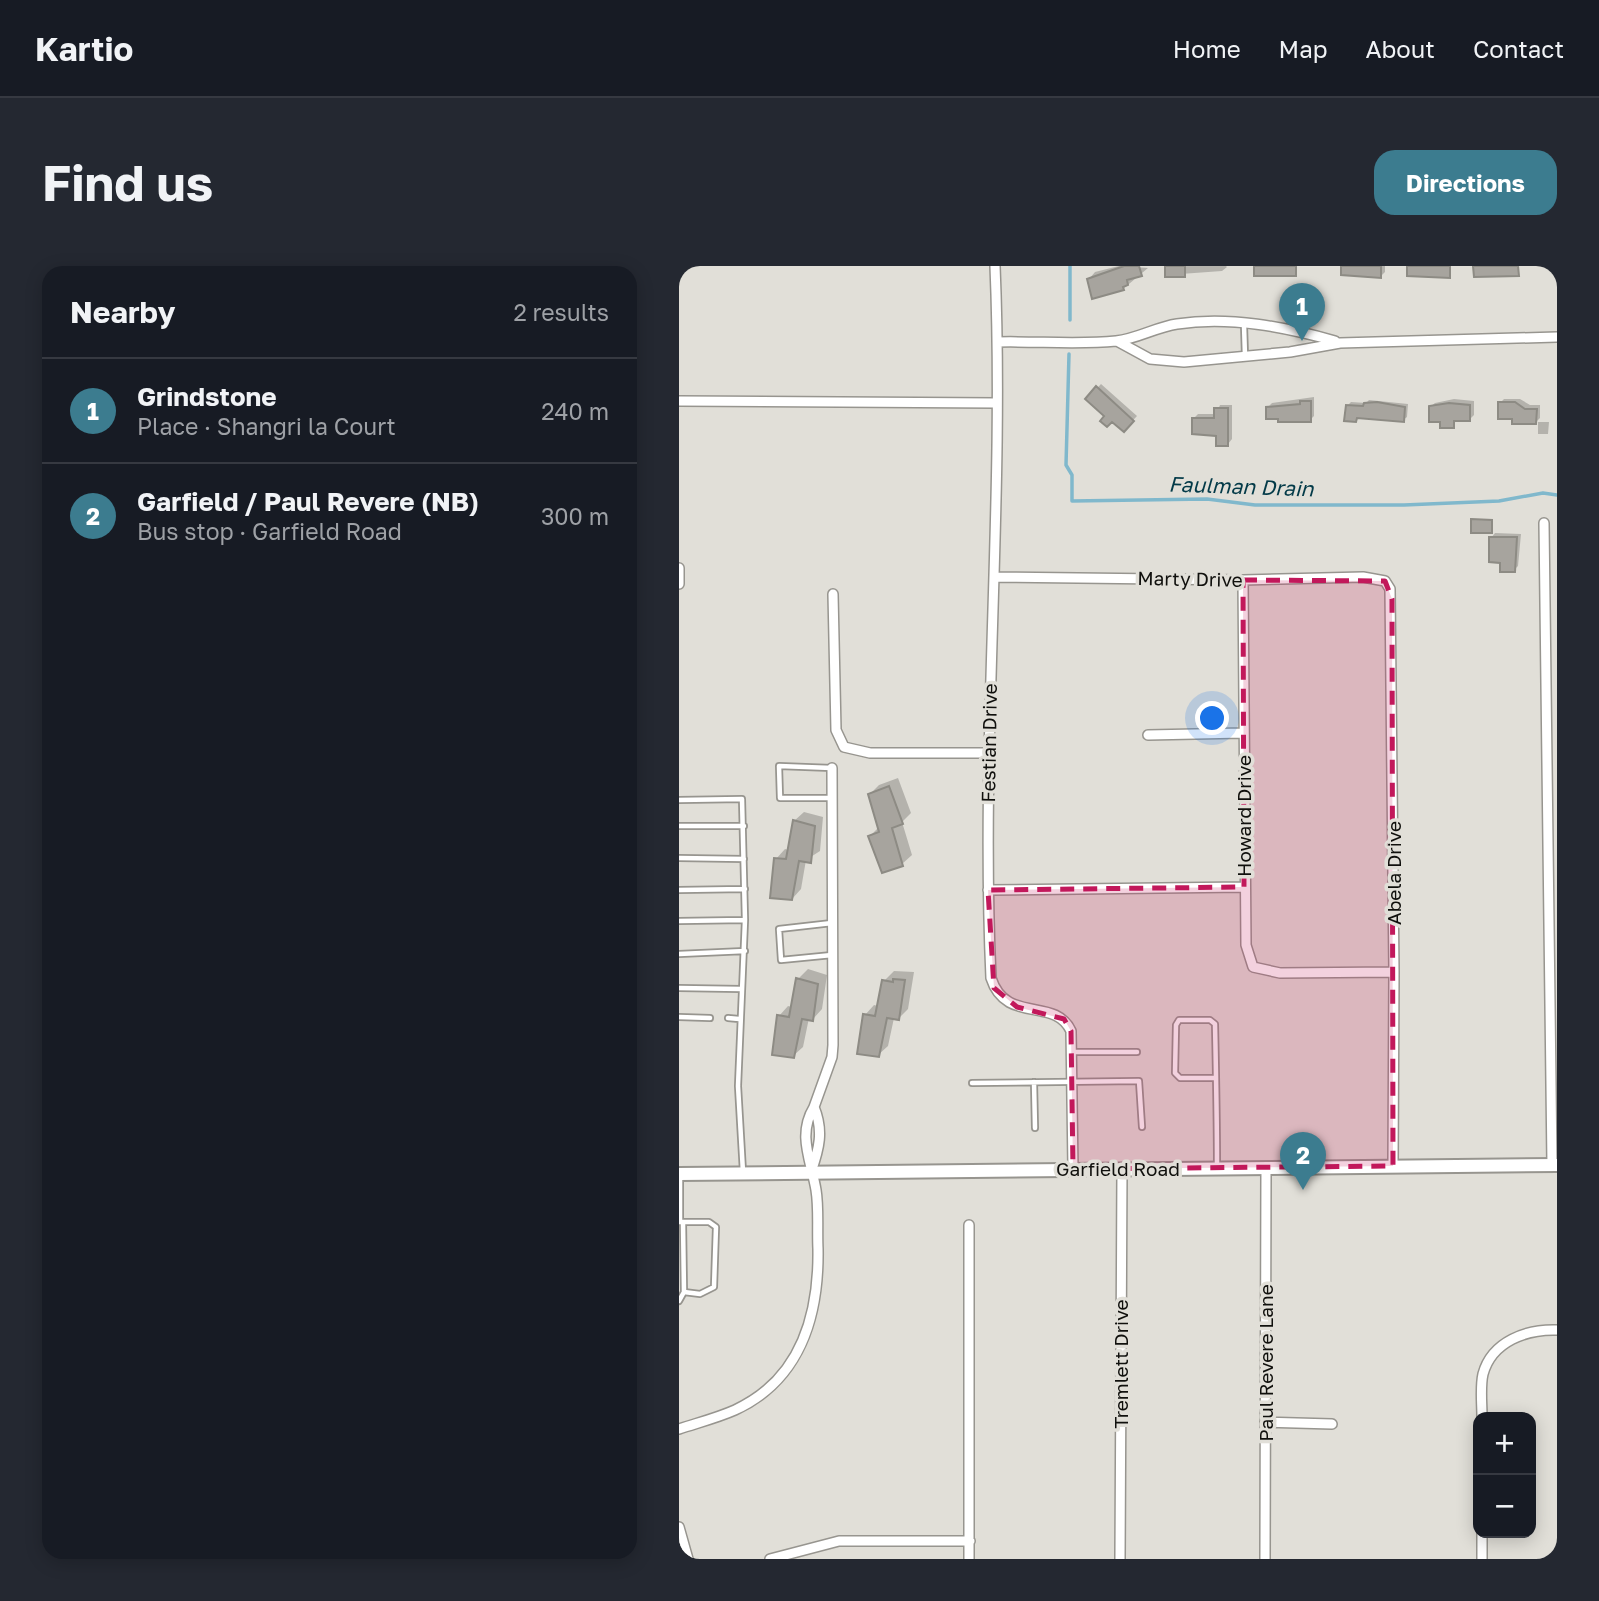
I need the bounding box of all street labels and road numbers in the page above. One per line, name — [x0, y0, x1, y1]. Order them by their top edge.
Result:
street label: Marty Drive — [1137, 566, 1243, 591]
street label: Festian Drive — [976, 683, 1001, 803]
street label: Howard Drive — [1232, 755, 1255, 877]
street label: Abela Drive — [1382, 821, 1405, 925]
street label: Garfield Road — [1056, 1157, 1180, 1180]
street label: Paul Revere Lane — [1254, 1284, 1277, 1442]
street label: Tremlett Drive — [1109, 1300, 1132, 1428]

